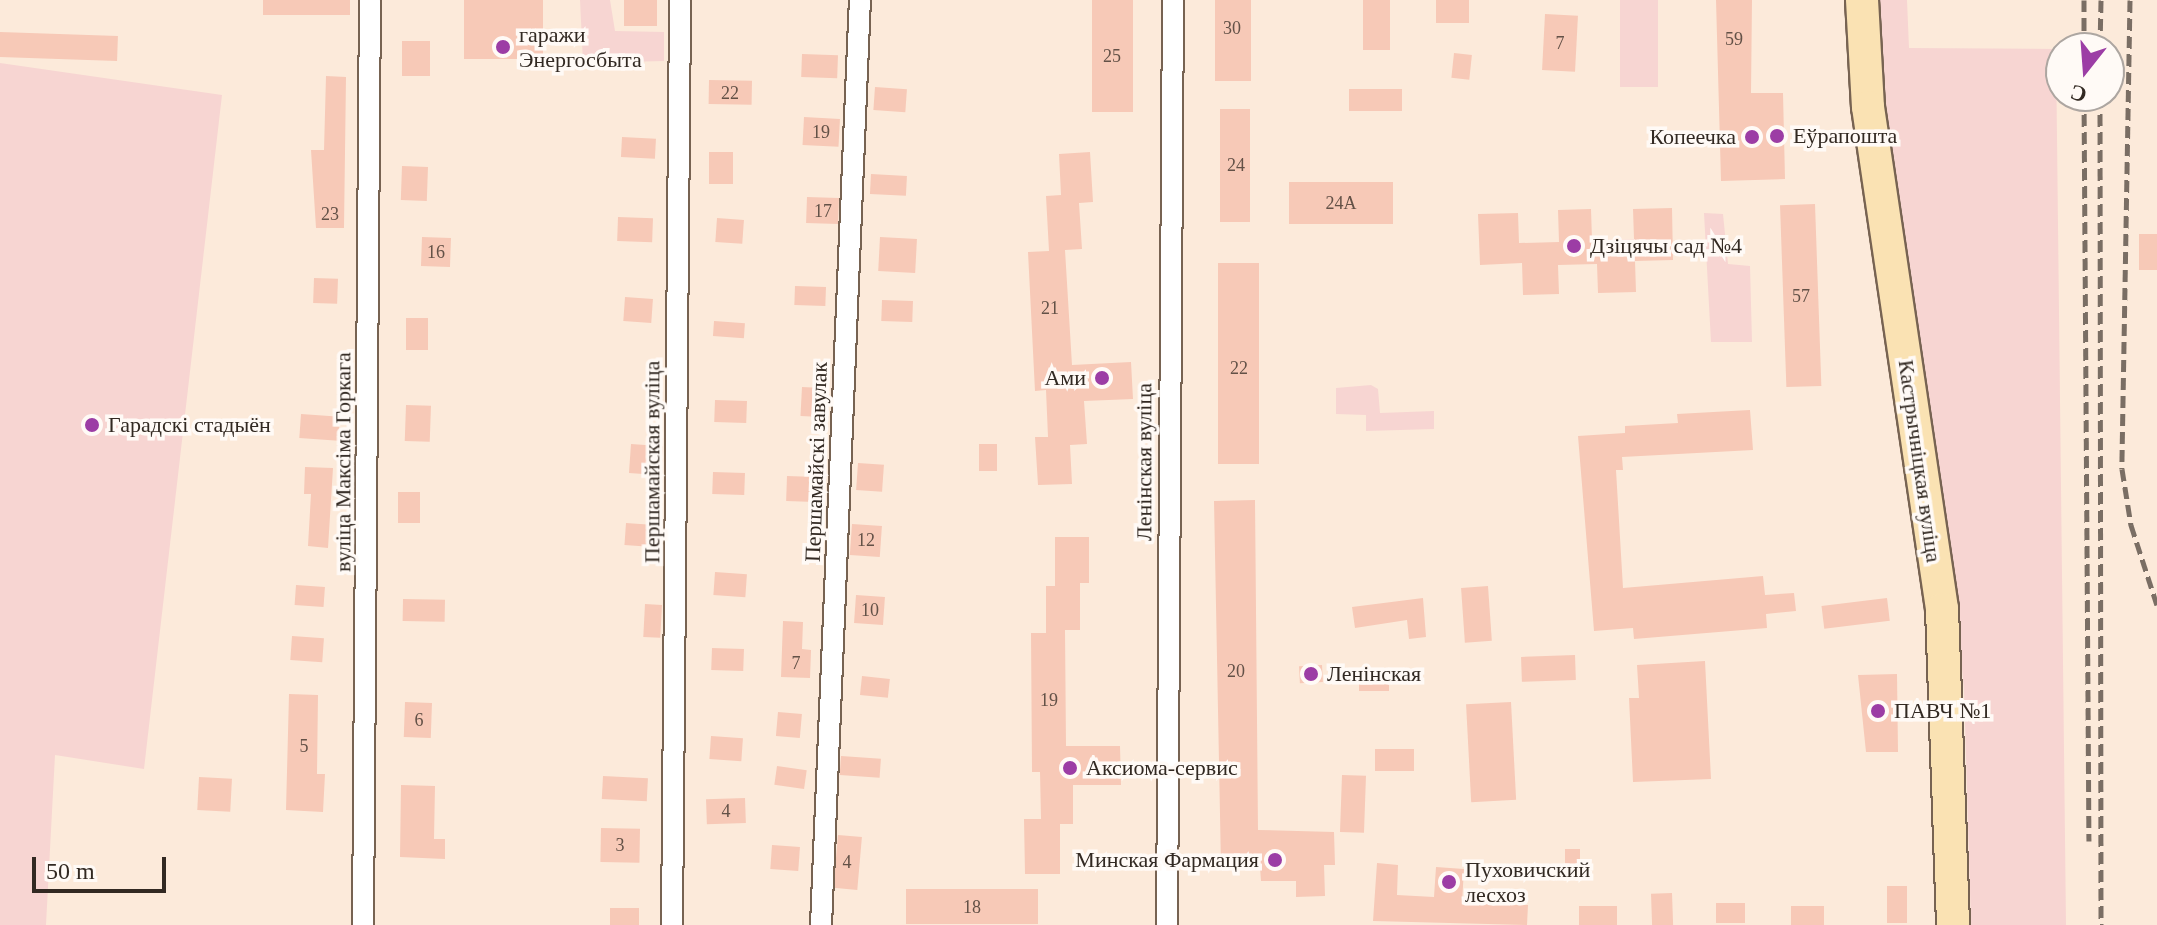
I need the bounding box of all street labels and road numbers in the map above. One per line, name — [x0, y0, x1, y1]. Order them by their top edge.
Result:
street label: вуліца Максіма Горкага — [330, 352, 356, 572]
street label: Кастрычніцкая вуліца — [1893, 358, 1947, 564]
street label: Першамайская вуліца — [639, 361, 665, 563]
street label: Першамайскі завулак — [799, 361, 833, 563]
street label: Ленінская вуліца — [1131, 383, 1157, 541]

